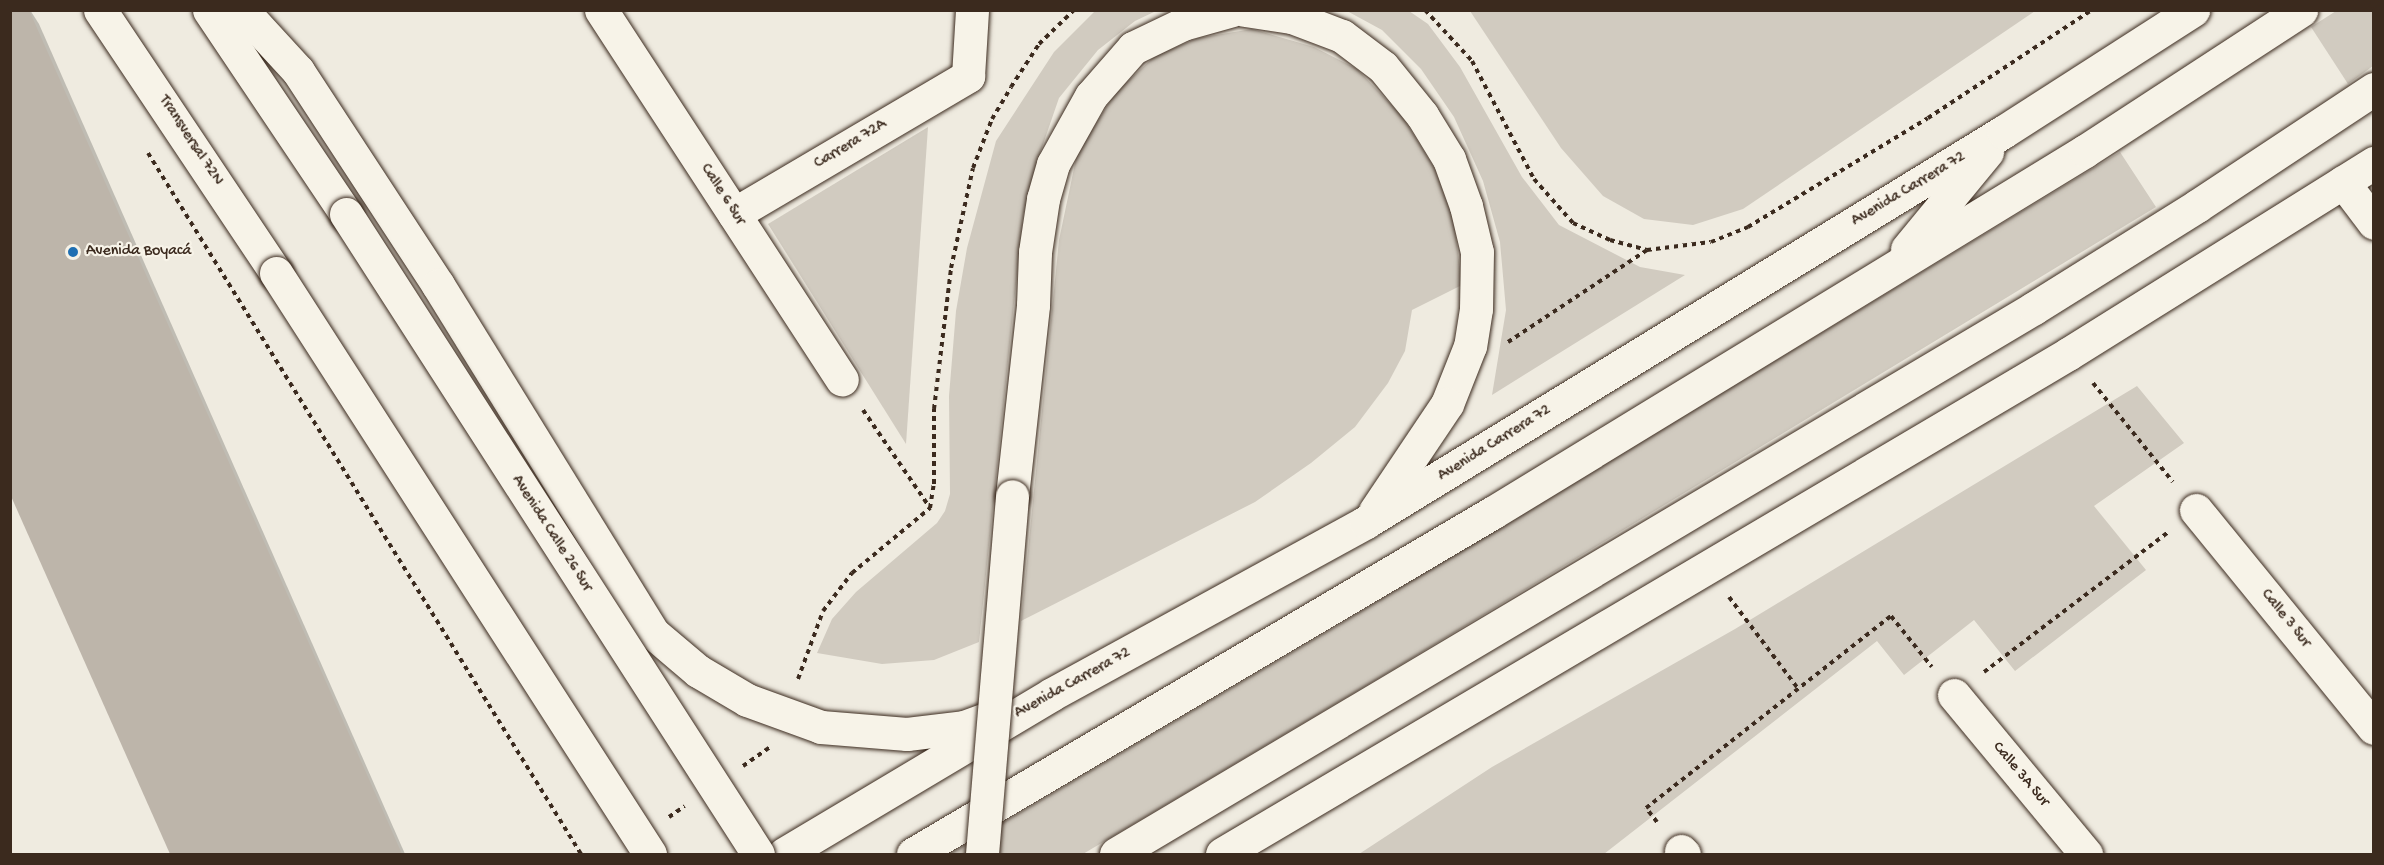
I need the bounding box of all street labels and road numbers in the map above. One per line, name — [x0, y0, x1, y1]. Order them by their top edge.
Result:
street label: Transversal 72N — [154, 92, 226, 190]
street label: Carrera 72A — [811, 116, 891, 174]
street label: Avenida Carrera 72 — [1849, 148, 1969, 232]
street label: Calle 6 Sur — [695, 161, 749, 229]
street label: Avenida Carrera 72 — [1435, 402, 1555, 486]
street label: Avenida Calle 26 Sur — [506, 472, 596, 596]
street label: Calle 3 Sur — [2256, 586, 2314, 652]
street label: Avenida Carrera 72 — [1012, 644, 1134, 724]
street label: Calle 3A Sur — [1987, 739, 2053, 811]

